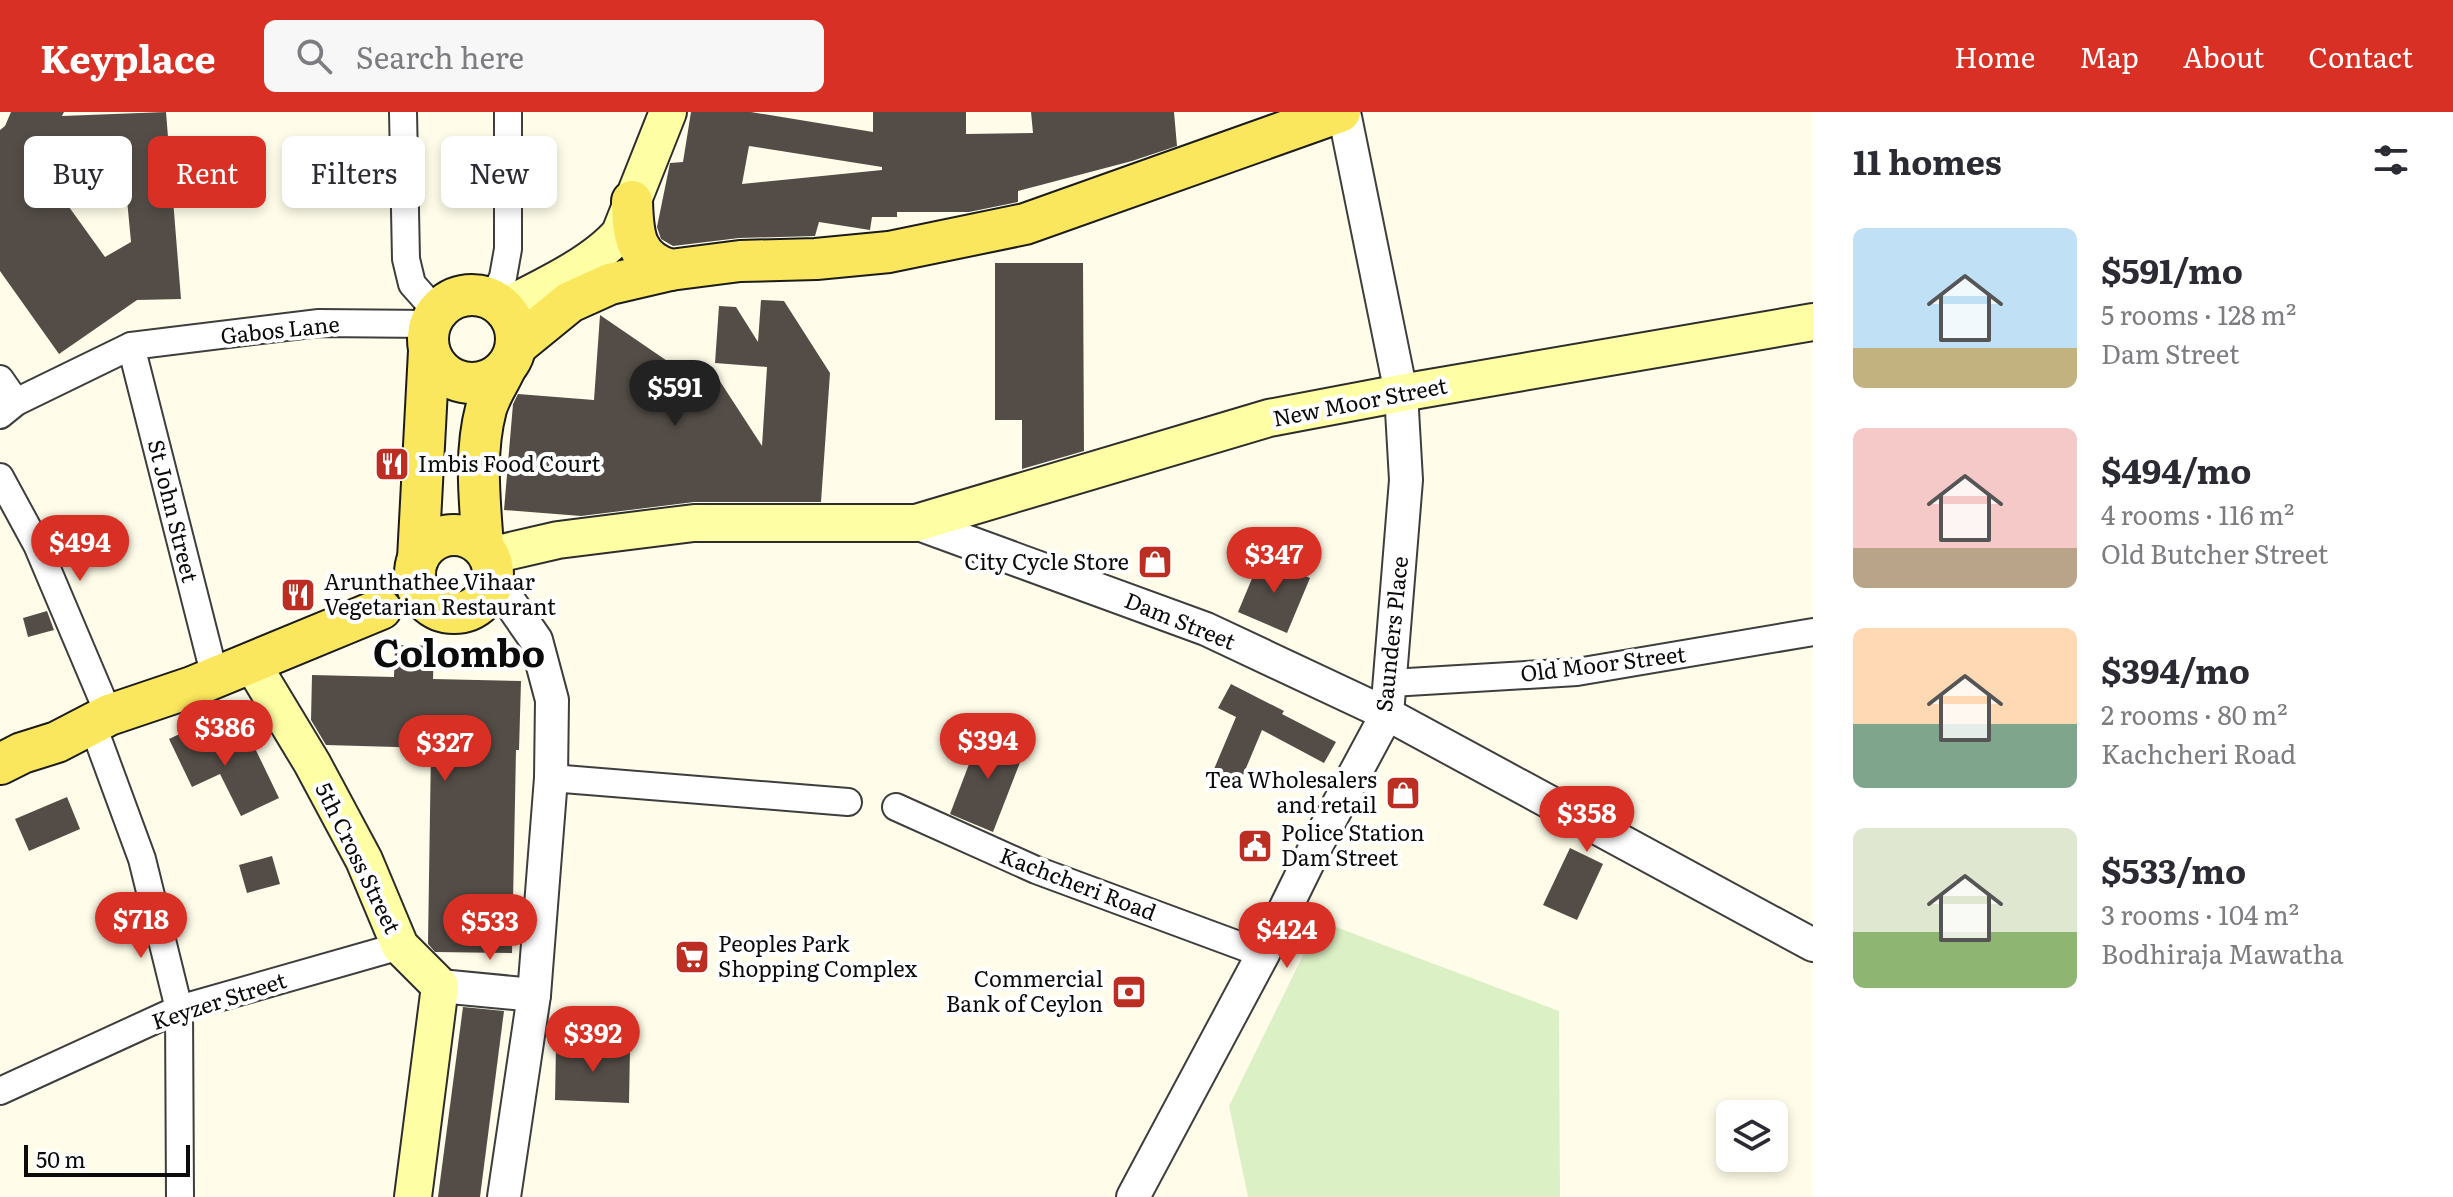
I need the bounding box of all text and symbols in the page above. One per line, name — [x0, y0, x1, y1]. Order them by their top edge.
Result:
search box — [264, 20, 824, 92]
text: Keyplace — [40, 28, 216, 85]
icon: search — [292, 34, 336, 78]
text: Search here — [356, 34, 524, 78]
text: Home — [1954, 35, 2035, 77]
text: Map — [2079, 35, 2139, 77]
text: About — [2183, 35, 2264, 77]
text: Contact — [2308, 35, 2413, 77]
text: 11 homes — [1853, 135, 2002, 185]
chip: Buy — [24, 136, 132, 208]
chip: Rent — [148, 136, 266, 208]
chip: Filters — [282, 136, 425, 208]
chip: New — [441, 136, 557, 208]
icon: filters — [2369, 138, 2413, 182]
text: $591/mo — [2101, 244, 2243, 294]
icon: home — [1917, 260, 2013, 356]
text: 5 rooms · 128 m² — [2101, 294, 2296, 333]
street label: Gabos Lane — [219, 306, 341, 351]
text: Dam Street — [2101, 333, 2239, 372]
pin: $591 — [628, 360, 722, 428]
text: $591 — [647, 366, 703, 405]
street label: New Moor Street — [1270, 367, 1450, 434]
street label: St John Street — [141, 436, 208, 586]
text: $494/mo — [2101, 444, 2252, 494]
restaurant icon: Imbis Food Court — [373, 445, 411, 483]
place label: Imbis Food Court — [418, 446, 601, 479]
icon: home — [1917, 460, 2013, 556]
text: 4 rooms · 116 m² — [2101, 494, 2294, 533]
pin: $494 — [33, 515, 127, 583]
text: $494 — [49, 521, 111, 560]
pin: $347 — [1227, 527, 1321, 595]
text: $347 — [1245, 533, 1303, 572]
text: Old Butcher Street — [2101, 533, 2328, 572]
shop icon: City Cycle Store — [1136, 543, 1174, 581]
place label: City Cycle Store — [964, 544, 1129, 577]
street label: Saunders Place — [1366, 554, 1415, 713]
place label: Arunthathee Vihaar Vegetarian Restaurant — [324, 564, 556, 622]
restaurant icon: Arunthathee Vihaar Vegetarian Restaurant — [279, 576, 317, 614]
street label: Dam Street — [1120, 582, 1241, 657]
district label: Colombo — [373, 622, 545, 679]
street label: Old Moor Street — [1518, 636, 1688, 689]
text: $394/mo — [2101, 644, 2250, 694]
icon: home — [1917, 660, 2013, 756]
text: 2 rooms · 80 m² — [2101, 694, 2288, 733]
pin: $386 — [178, 700, 272, 768]
text: $386 — [195, 706, 255, 745]
pin: $394 — [941, 713, 1035, 781]
pin: $327 — [398, 715, 492, 783]
text: $394 — [958, 719, 1018, 758]
text: $327 — [416, 721, 474, 760]
text: Kachcheri Road — [2101, 733, 2296, 772]
place label: Tea Wholesalers and retail — [1205, 762, 1377, 820]
shop icon: Tea Wholesalers and retail — [1384, 774, 1422, 812]
street label: 5th Cross Street — [308, 776, 410, 939]
pin: $358 — [1540, 786, 1634, 854]
text: $358 — [1557, 792, 1617, 831]
place label: Police Station Dam Street — [1281, 815, 1424, 873]
public building icon: Police Station Dam Street — [1236, 827, 1274, 865]
street label: Kachcheri Road — [996, 838, 1162, 928]
text: $533/mo — [2101, 844, 2246, 894]
icon: home — [1917, 860, 2013, 956]
pin: $718 — [94, 892, 188, 960]
pin: $533 — [443, 894, 537, 962]
text: 3 rooms · 104 m² — [2101, 894, 2299, 933]
text: $718 — [113, 898, 169, 937]
text: $533 — [461, 900, 519, 939]
pin: $424 — [1240, 902, 1334, 970]
text: $424 — [1257, 908, 1317, 947]
place label: Peoples Park Shopping Complex — [718, 926, 918, 984]
text: Bodhiraja Mawatha — [2101, 933, 2344, 972]
supermarket icon: Peoples Park Shopping Complex — [673, 938, 711, 976]
place label: Commercial Bank of Ceylon — [946, 961, 1103, 1019]
street label: Keyzer Street — [147, 962, 290, 1037]
bank icon: Commercial Bank of Ceylon — [1110, 973, 1148, 1011]
pin: $392 — [546, 1006, 640, 1074]
text: $392 — [564, 1012, 622, 1051]
map controls — [1716, 1100, 1788, 1172]
button: layers — [1716, 1100, 1788, 1172]
scale bar — [24, 1141, 190, 1177]
text: 50 m — [36, 1142, 86, 1175]

